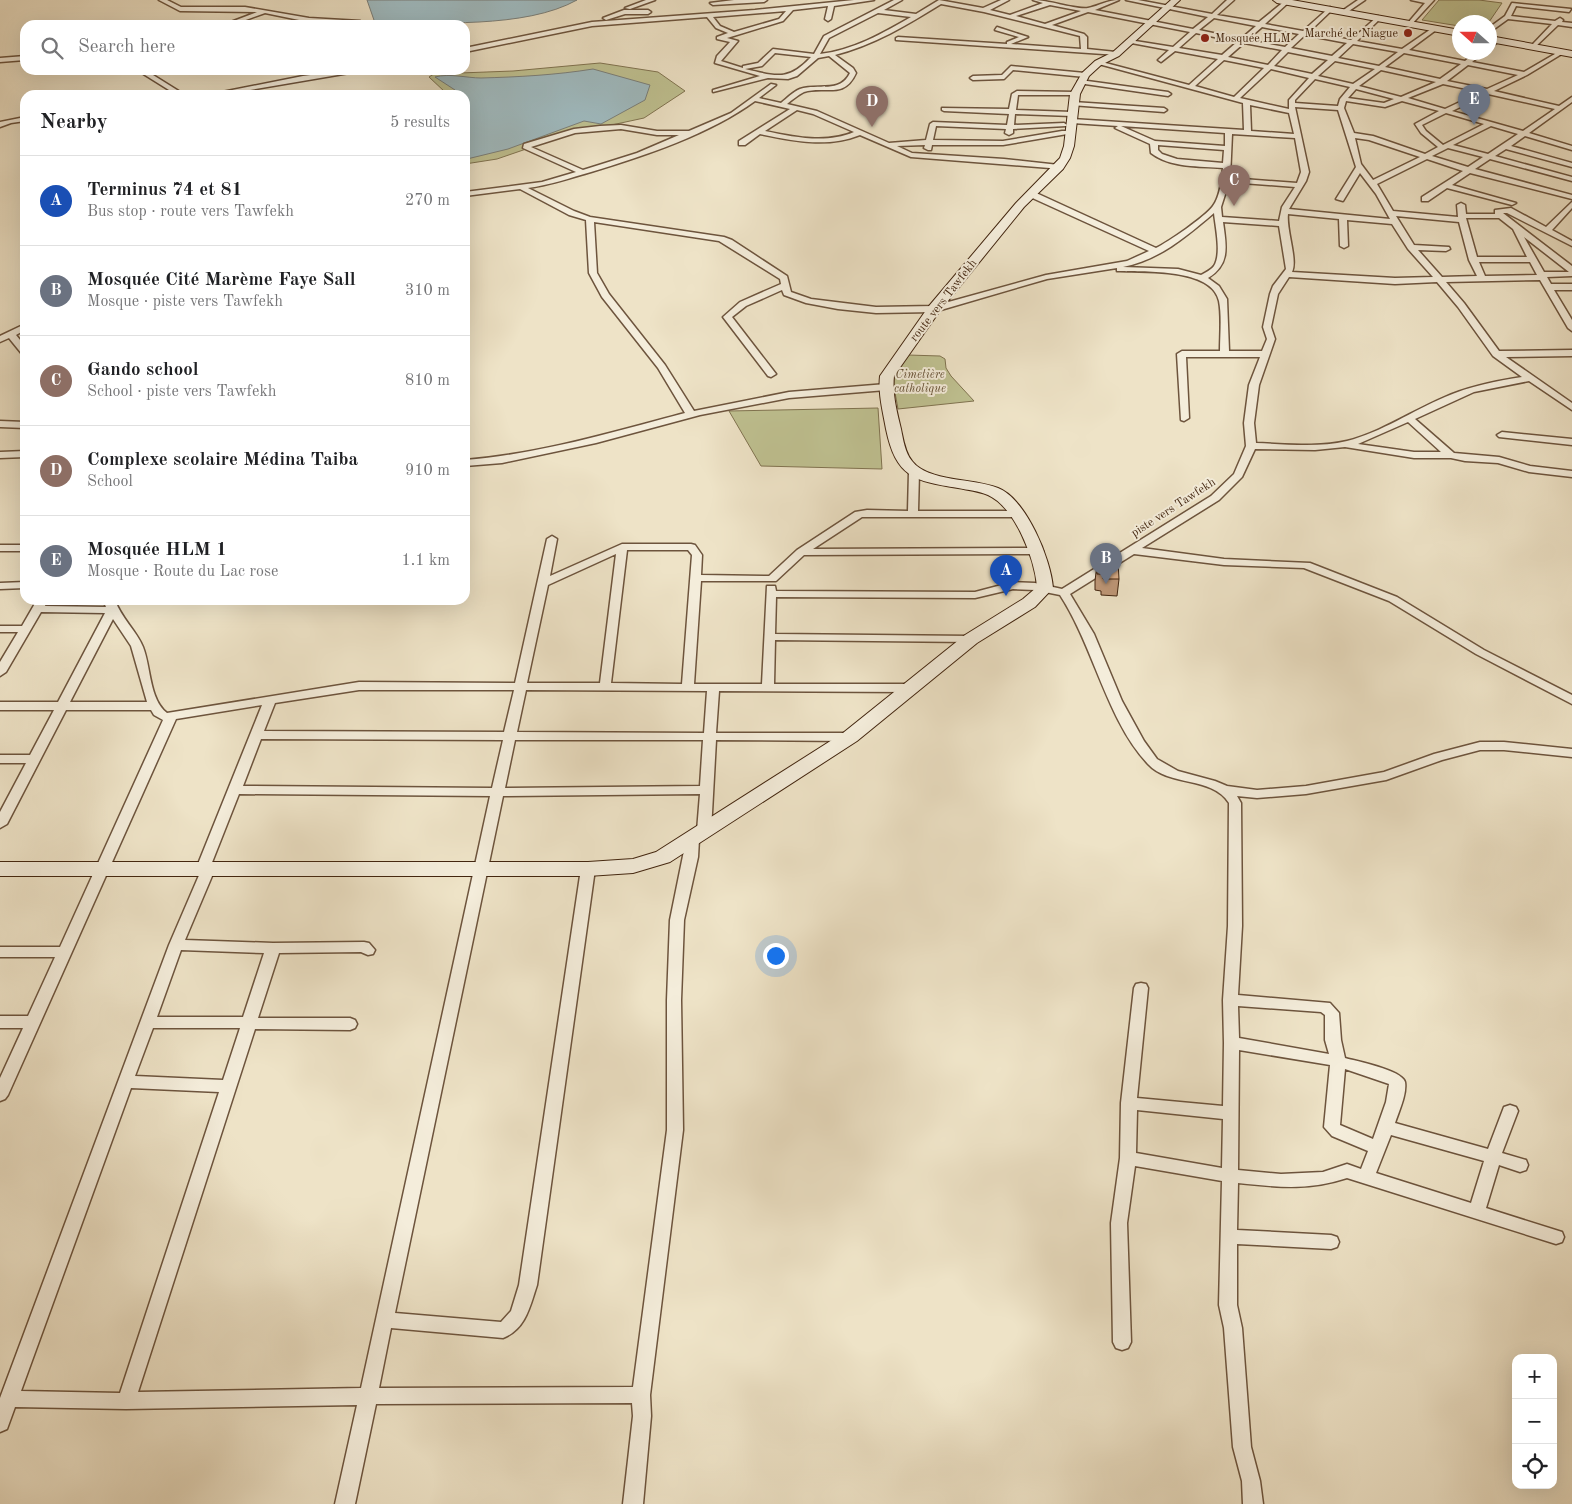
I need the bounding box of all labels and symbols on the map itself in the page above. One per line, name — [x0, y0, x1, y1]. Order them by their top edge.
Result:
north arrow — [1452, 15, 1497, 60]
marker: Marché de Niague — [1402, 27, 1414, 39]
place label: Marché de Niague — [1304, 28, 1398, 40]
marker: Mosquée HLM — [1199, 32, 1211, 44]
place label: Mosquée HLM — [1215, 33, 1291, 45]
pin: E — [1458, 84, 1490, 125]
pin: D — [856, 86, 888, 127]
pin: C — [1218, 165, 1250, 206]
street label: route vers Tawfekh — [908, 257, 980, 344]
park label: Cimetière catholique — [894, 369, 946, 395]
street label: piste vers Tawfekh — [1129, 476, 1218, 539]
pin: B — [1090, 543, 1122, 584]
pin: A — [990, 555, 1022, 596]
your location — [763, 943, 789, 969]

